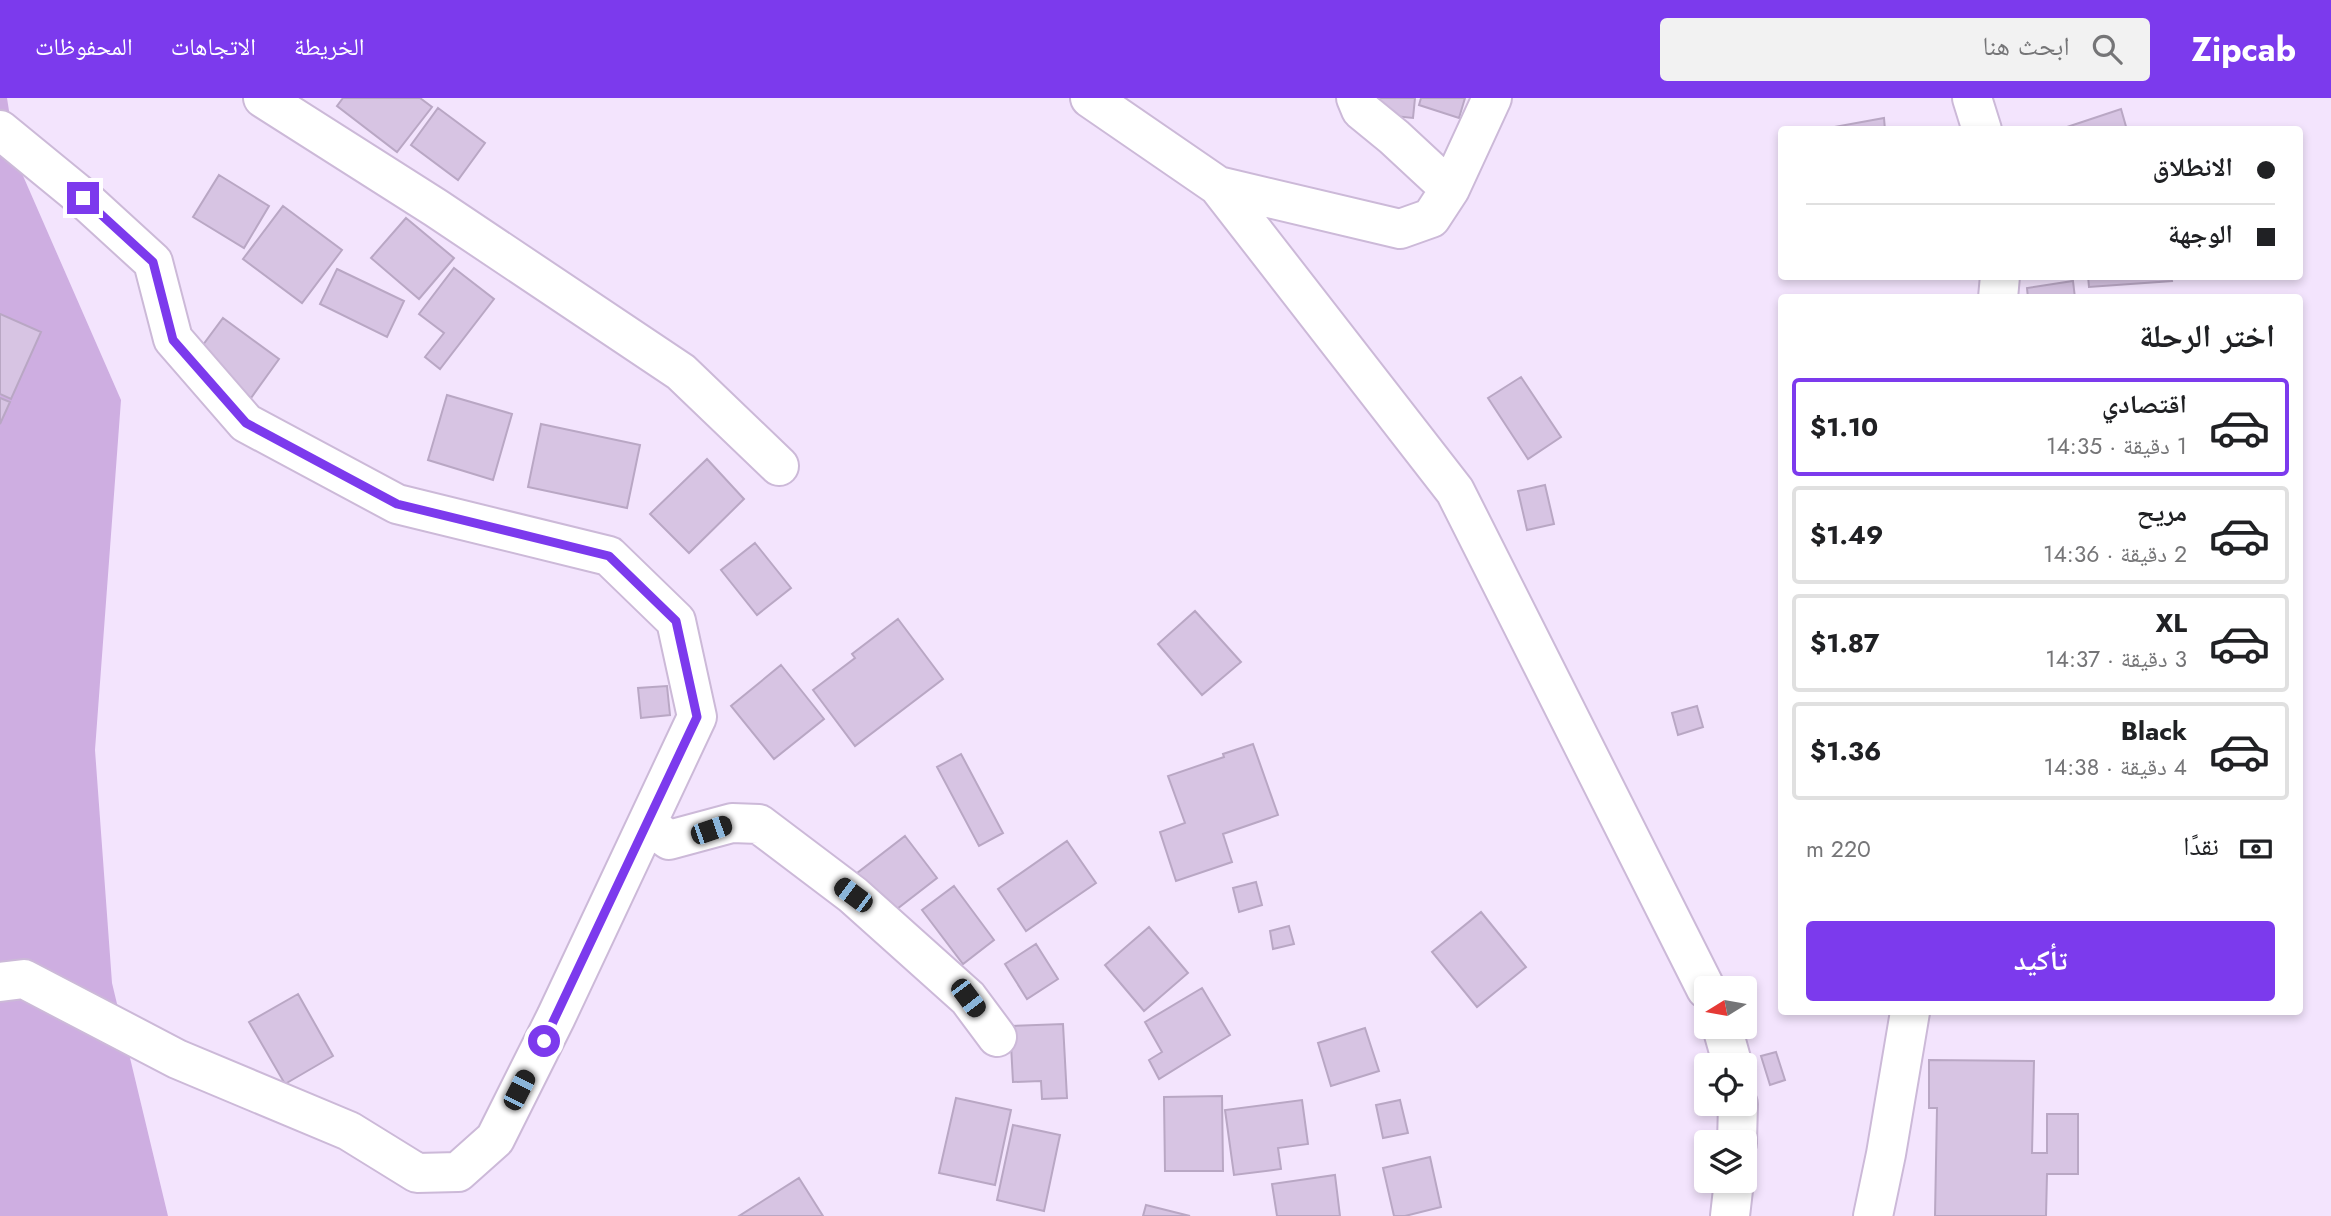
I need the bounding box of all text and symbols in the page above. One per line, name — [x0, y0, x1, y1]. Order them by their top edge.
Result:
search box — [1660, 18, 2150, 81]
text: Zipcab — [2192, 26, 2296, 73]
text: ابحث هنا — [1983, 27, 2070, 65]
text: المحفوظات — [35, 29, 133, 64]
text: الاتجاهات — [171, 29, 256, 64]
text: الخريطة — [294, 29, 365, 64]
icon: search — [2088, 30, 2126, 68]
text: الانطلاق — [2153, 148, 2233, 186]
route end — [67, 182, 99, 214]
text: الوجهة — [2168, 215, 2233, 253]
text: اختر الرحلة — [2139, 313, 2275, 359]
text: اقتصادي — [2102, 385, 2187, 423]
icon: car — [2208, 396, 2271, 459]
text: $1.10 — [1810, 408, 1878, 446]
text: 1 دقيقة · 14:35 — [2046, 429, 2187, 463]
text: مريح — [2137, 493, 2187, 531]
icon: car — [2208, 504, 2271, 567]
text: $1.49 — [1810, 516, 1883, 554]
text: 2 دقيقة · 14:36 — [2043, 537, 2187, 571]
text: XL — [2155, 604, 2187, 642]
icon: car — [2208, 612, 2271, 675]
text: $1.87 — [1810, 624, 1879, 662]
text: 3 دقيقة · 14:37 — [2045, 642, 2187, 676]
text: Black — [2121, 712, 2187, 750]
icon: car — [2208, 720, 2271, 783]
text: $1.36 — [1810, 732, 1881, 770]
text: 4 دقيقة · 14:38 — [2043, 750, 2187, 784]
car — [688, 813, 735, 847]
text: نقدًا — [2183, 827, 2219, 865]
icon: cash — [2237, 830, 2275, 868]
text: 220 m — [1806, 832, 1871, 866]
car — [830, 874, 877, 916]
button: تأكيد — [1806, 921, 2275, 1001]
car — [947, 975, 990, 1021]
north arrow — [1694, 976, 1757, 1040]
map controls — [1694, 976, 1757, 1193]
route start — [528, 1025, 560, 1057]
button: locate — [1694, 1053, 1757, 1116]
car — [501, 1067, 538, 1113]
button: layers — [1694, 1130, 1757, 1193]

